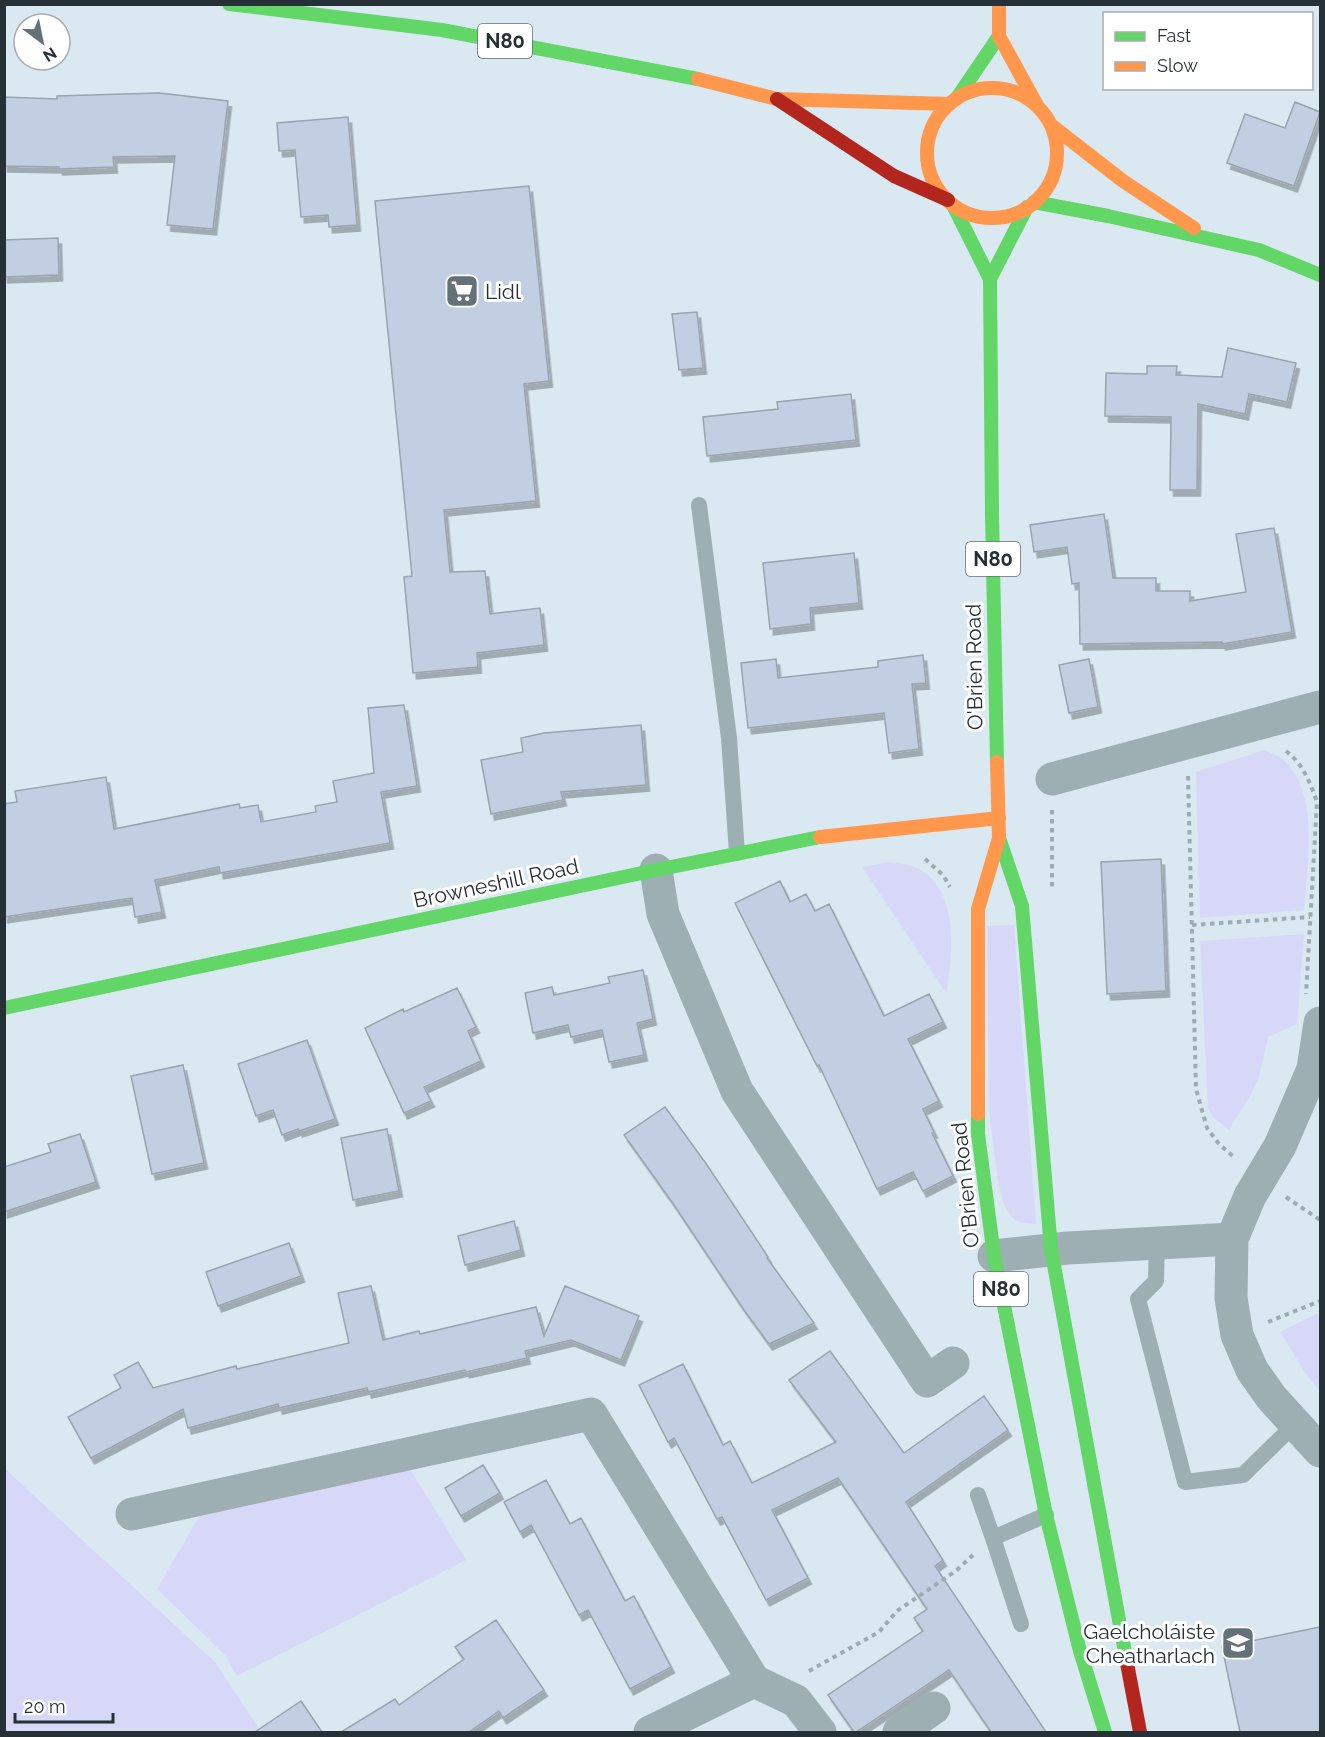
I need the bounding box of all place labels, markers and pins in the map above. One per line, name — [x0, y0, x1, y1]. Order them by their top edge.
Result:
supermarket icon: Lidl — [444, 273, 480, 309]
place label: Lidl — [485, 279, 521, 304]
place label: Gaelcholáiste Cheatharlach — [1083, 1619, 1215, 1668]
school or university icon: Gaelcholáiste Cheatharlach — [1220, 1625, 1256, 1661]

